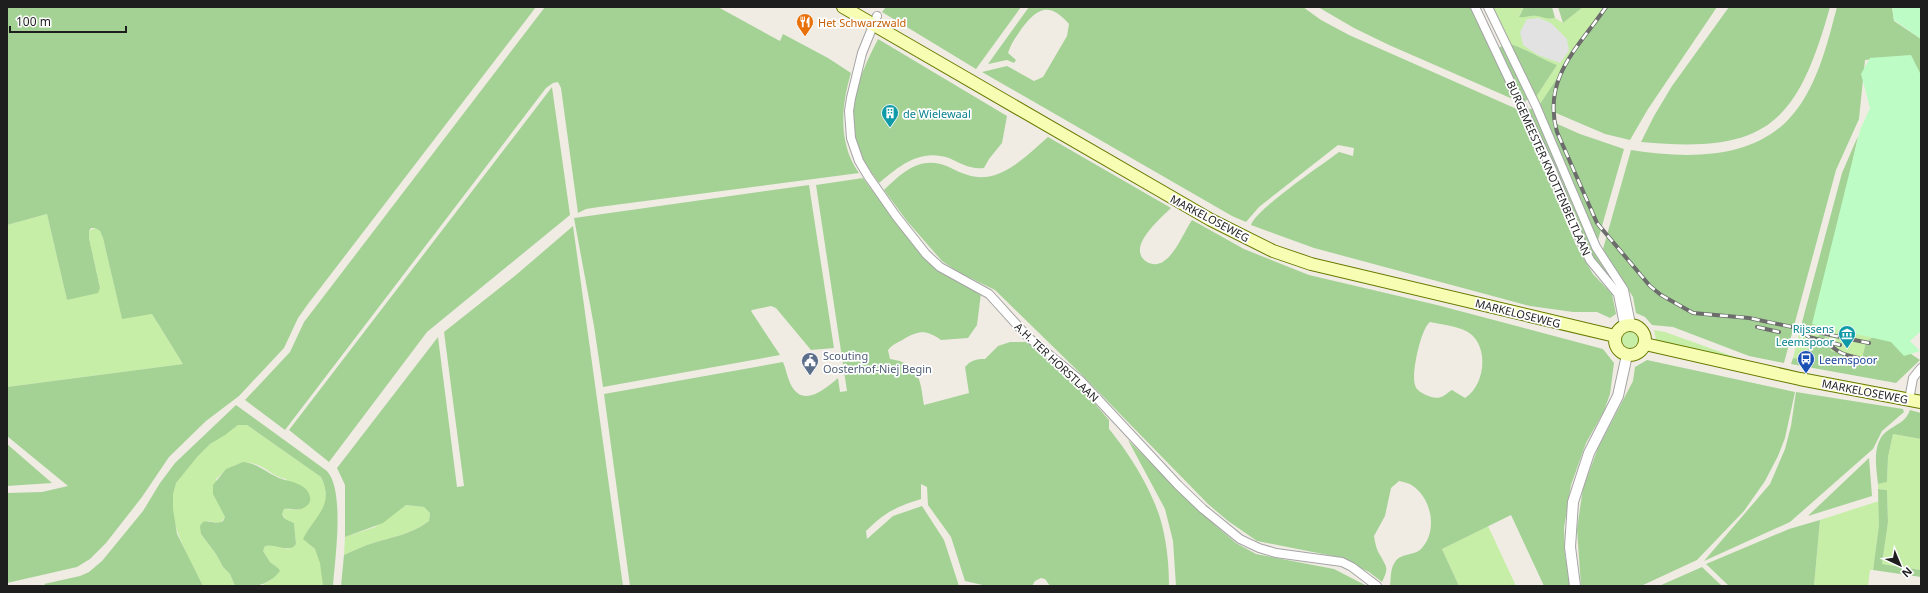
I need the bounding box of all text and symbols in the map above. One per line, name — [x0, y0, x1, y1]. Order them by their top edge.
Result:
scale bar — [10, 8, 126, 34]
restaurant icon: Het Schwarzwald — [795, 12, 815, 37]
text: 100 m — [16, 13, 51, 30]
place label: Het Schwarzwald — [818, 15, 906, 30]
street label: BURGEMEESTER KNOTTENBELTLAAN — [1504, 78, 1594, 258]
building icon: de Wielewaal — [880, 103, 900, 128]
place label: de Wielewaal — [903, 106, 971, 121]
street label: MARKELOSEWEG — [1168, 191, 1252, 245]
street label: MARKELOSEWEG — [1474, 295, 1562, 331]
street label: A.H. TER HORSTLAAN — [1012, 319, 1102, 405]
place label: Rijssens Leemspoor — [1776, 321, 1834, 349]
museum icon: Rijssens Leemspoor — [1837, 324, 1857, 349]
place label: Scouting Oosterhof-Niej Begin — [823, 348, 932, 376]
bus stop icon: Leemspoor — [1796, 349, 1816, 374]
public building icon: Scouting Oosterhof-Niej Begin — [800, 351, 820, 376]
place label: Leemspoor — [1819, 352, 1878, 367]
street label: MARKELOSEWEG — [1821, 375, 1909, 407]
north arrow — [1880, 545, 1920, 585]
text: N — [1899, 564, 1916, 581]

